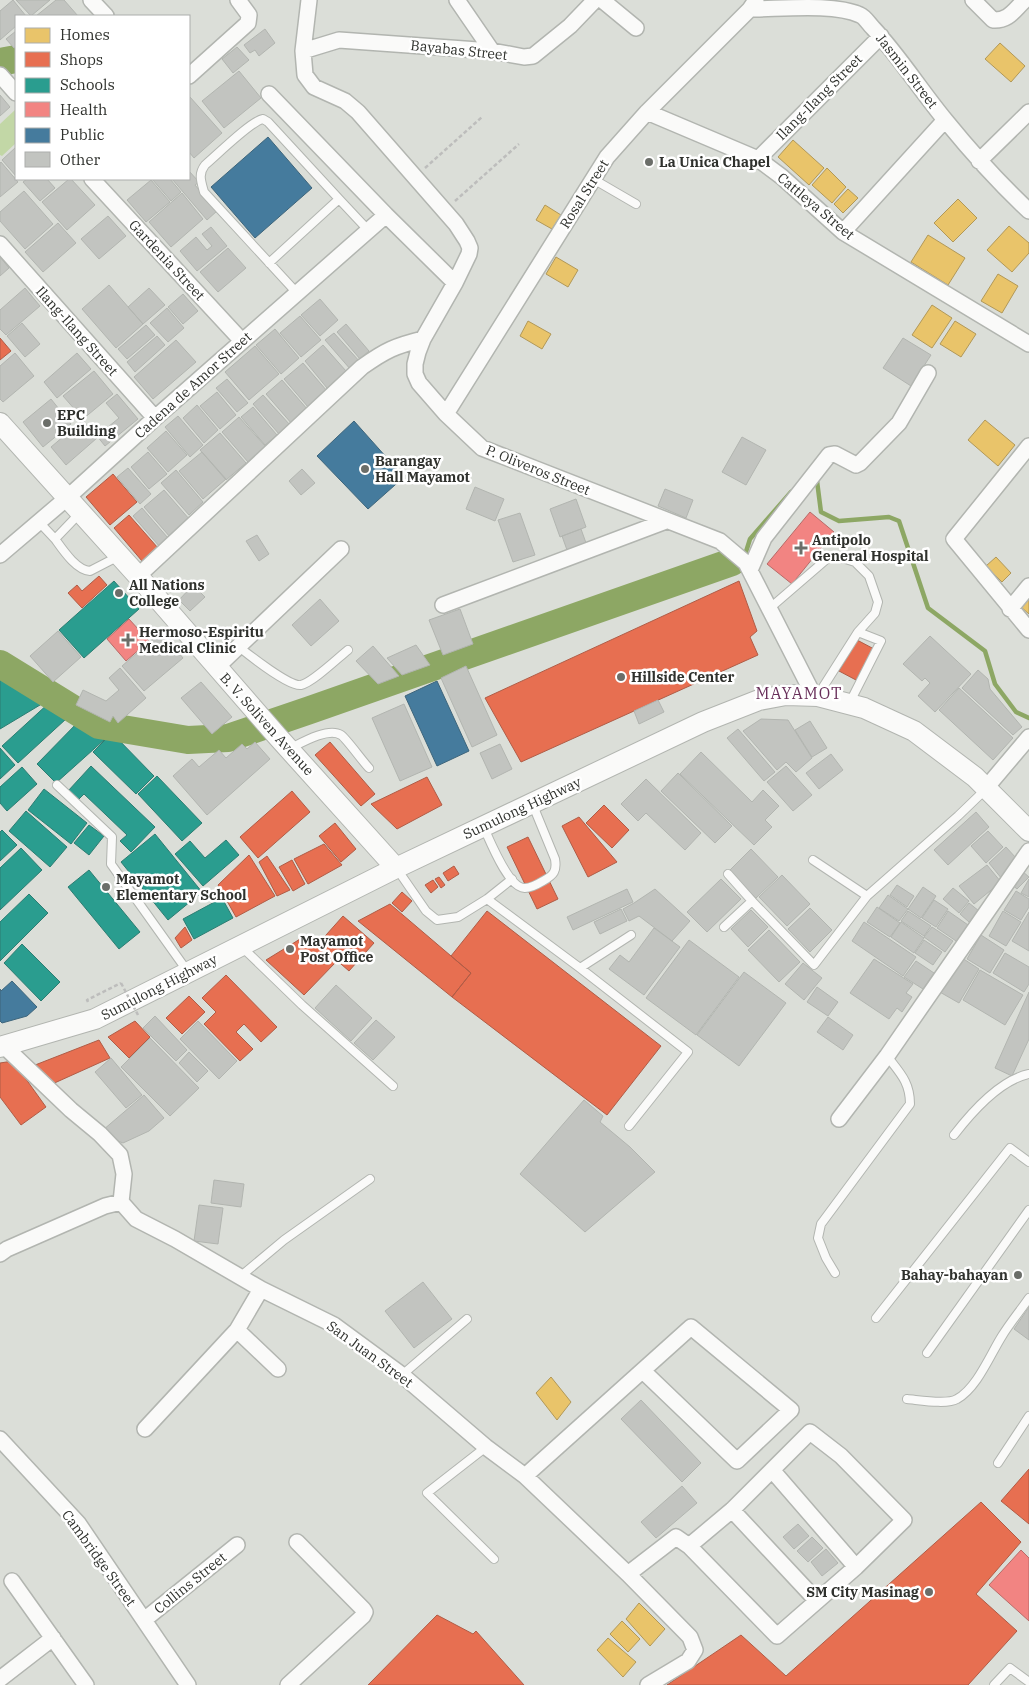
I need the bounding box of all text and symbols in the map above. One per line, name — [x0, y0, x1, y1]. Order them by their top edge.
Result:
legend — [15, 15, 190, 180]
text: Homes — [60, 25, 110, 44]
street label: Jasmin Street — [872, 30, 942, 112]
street label: Bayabas Street — [410, 36, 508, 64]
text: Shops — [60, 50, 103, 69]
street label: Ilang-Ilang Street — [772, 50, 866, 144]
text: Schools — [60, 75, 115, 94]
text: Health — [60, 100, 107, 119]
text: Public — [60, 125, 105, 144]
text: Other — [60, 150, 100, 169]
place label: La Unica Chapel — [659, 153, 771, 171]
street label: Rosal Street — [556, 156, 612, 232]
marker: La Unica Chapel — [643, 156, 655, 168]
street label: Cattleya Street — [774, 168, 858, 244]
street label: Gardenia Street — [125, 216, 209, 304]
street label: Ilang-Ilang Street — [32, 282, 122, 380]
street label: Cadena de Amor Street — [131, 328, 255, 442]
place label: EPC Building — [57, 406, 117, 440]
marker: EPC Building — [41, 417, 53, 429]
street label: P. Oliveros Street — [483, 441, 593, 499]
place label: Barangay Hall Mayamot — [375, 452, 470, 486]
marker: Barangay Hall Mayamot — [359, 463, 371, 475]
place label: Antipolo General Hospital — [812, 531, 929, 565]
marker: Antipolo General Hospital — [794, 541, 808, 555]
place label: All Nations College — [129, 576, 205, 610]
marker: All Nations College — [113, 587, 125, 599]
place label: Hermoso-Espiritu Medical Clinic — [139, 623, 264, 657]
marker: Hermoso-Espiritu Medical Clinic — [121, 633, 135, 647]
place label: Hillside Center — [631, 668, 735, 686]
street label: B. V. Soliven Avenue — [216, 669, 318, 779]
marker: Hillside Center — [615, 671, 627, 683]
district label: MAYAMOT — [755, 683, 843, 703]
street label: Sumulong Highway — [460, 773, 584, 843]
place label: Mayamot Elementary School — [116, 870, 247, 904]
marker: Mayamot Elementary School — [100, 881, 112, 893]
place label: Mayamot Post Office — [300, 932, 374, 966]
marker: Mayamot Post Office — [284, 943, 296, 955]
street label: Sumulong Highway — [98, 950, 221, 1024]
place label: Bahay-bahayan — [901, 1266, 1008, 1284]
marker: Bahay-bahayan — [1012, 1269, 1024, 1281]
street label: San Juan Street — [323, 1317, 417, 1391]
street label: Cambridge Street — [58, 1506, 140, 1610]
street label: Collins Street — [150, 1548, 230, 1618]
place label: SM City Masinag — [806, 1583, 920, 1601]
marker: SM City Masinag — [923, 1586, 935, 1598]

